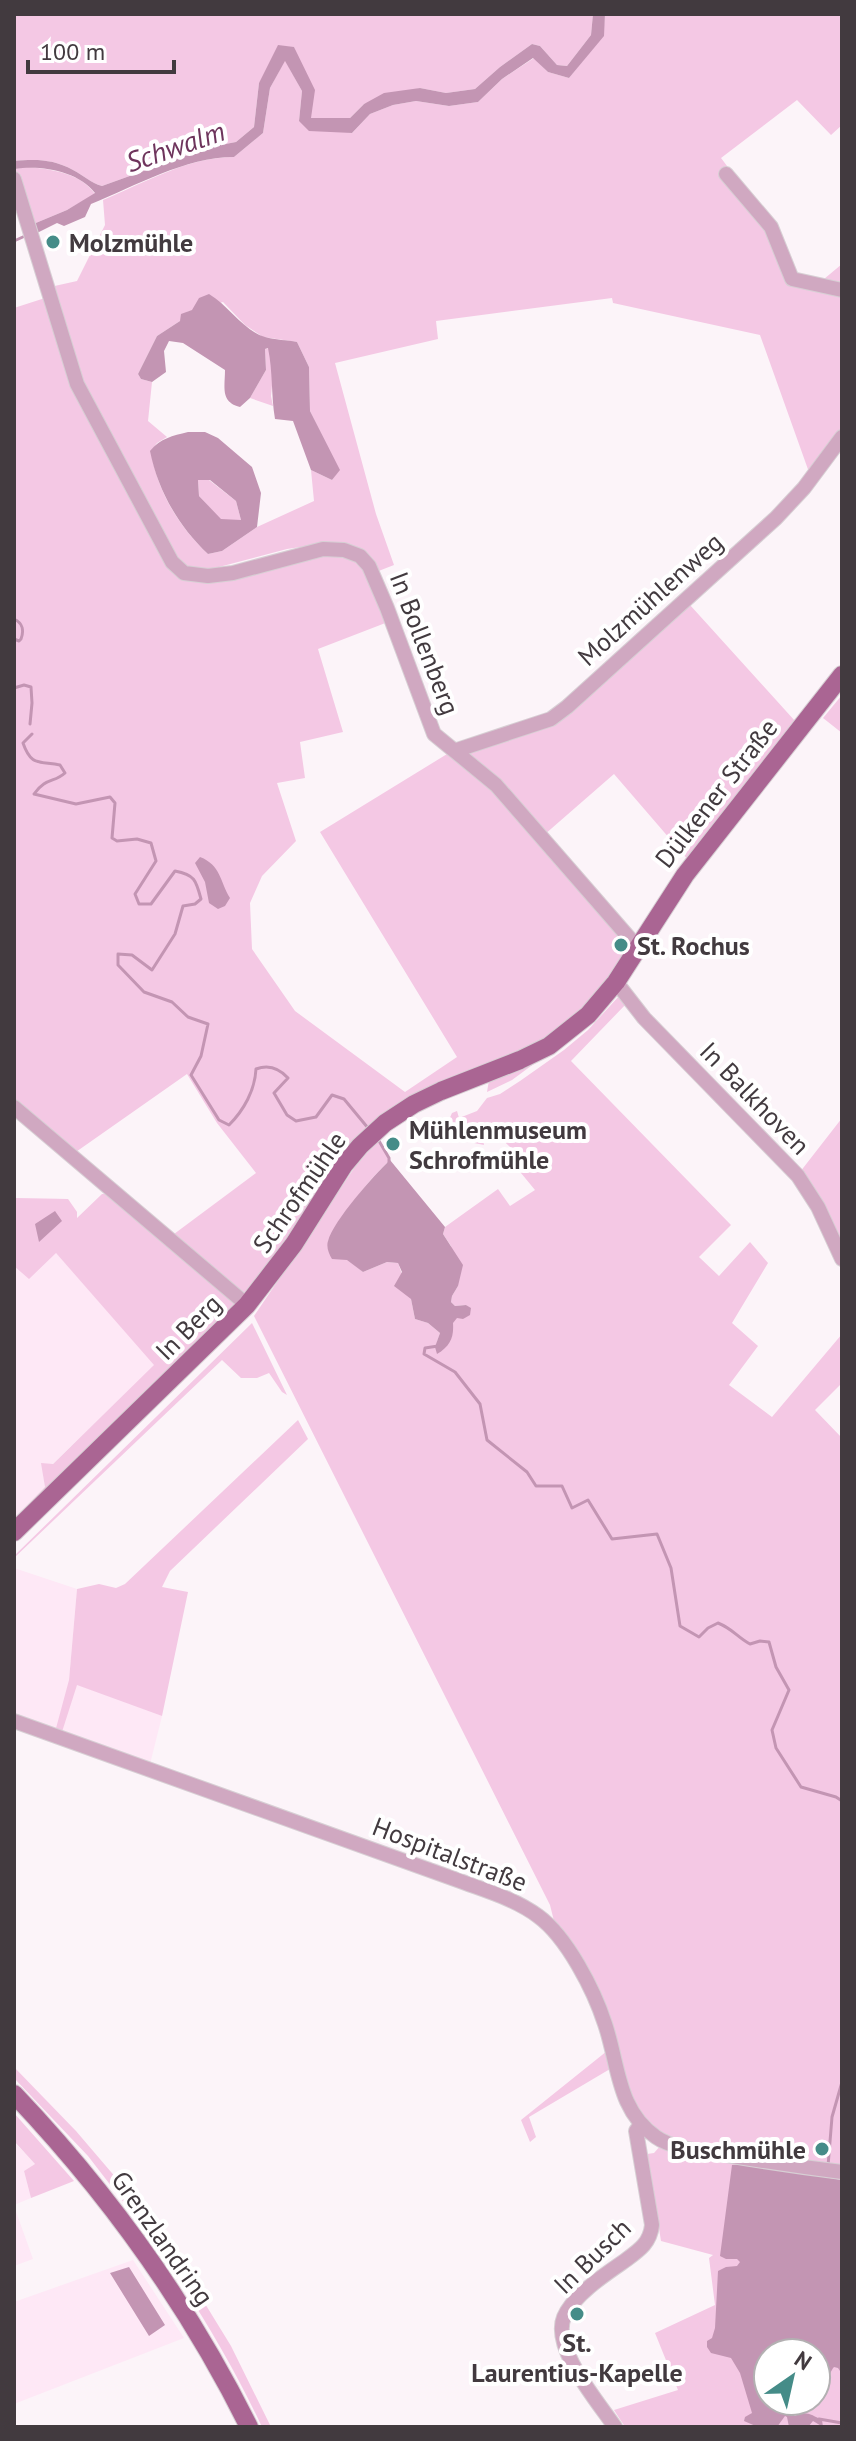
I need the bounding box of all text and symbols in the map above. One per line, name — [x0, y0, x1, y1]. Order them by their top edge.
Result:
scale bar — [28, 24, 174, 74]
text: 100 m — [40, 36, 105, 67]
water label: Schwalm — [121, 112, 229, 180]
place label: Molzmühle — [69, 226, 193, 259]
marker: Molzmühle — [44, 233, 62, 251]
street label: Molzmühlenweg — [571, 525, 729, 673]
street label: In Bollenberg — [383, 567, 467, 719]
street label: Dülkener Straße — [648, 712, 784, 874]
place label: St. Rochus — [637, 929, 750, 962]
marker: St. Rochus — [612, 936, 630, 954]
street label: In Balkhoven — [693, 1035, 817, 1161]
place label: Mühlenmuseum Schrofmühle — [409, 1113, 587, 1176]
street label: Schrofmühle — [245, 1125, 353, 1259]
marker: Mühlenmuseum Schrofmühle — [384, 1135, 402, 1153]
street label: In Berg — [148, 1287, 228, 1367]
street label: Hospitalstraße — [368, 1809, 532, 1899]
place label: Buschmühle — [670, 2133, 806, 2166]
marker: Buschmühle — [813, 2140, 831, 2158]
street label: Grenzlandring — [105, 2164, 221, 2312]
street label: In Busch — [546, 2211, 638, 2301]
marker: St. Laurentius-Kapelle — [568, 2305, 586, 2323]
place label: St. Laurentius-Kapelle — [471, 2326, 683, 2389]
north arrow — [752, 2337, 832, 2417]
text: N — [789, 2345, 817, 2376]

